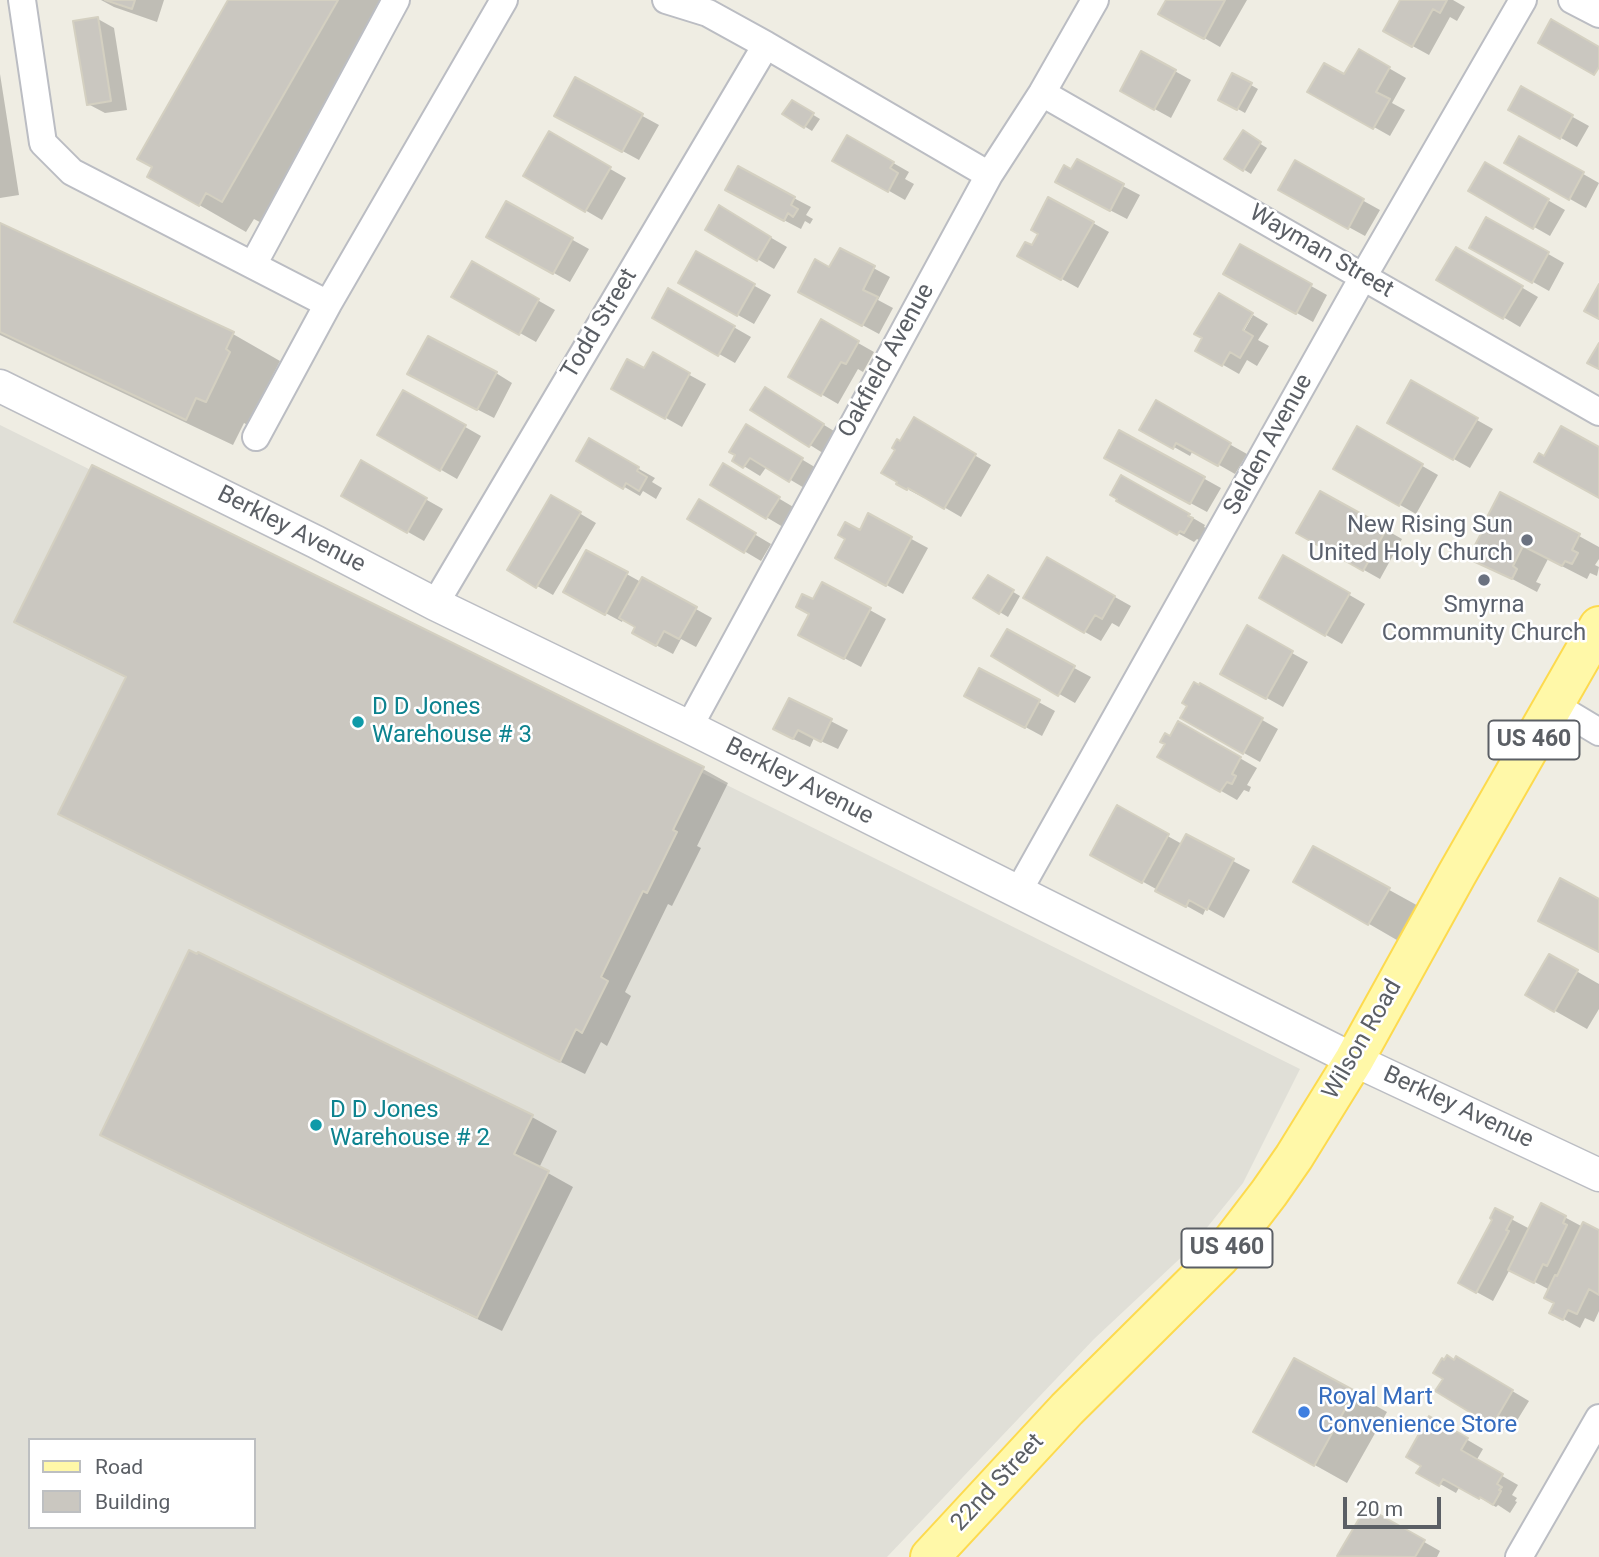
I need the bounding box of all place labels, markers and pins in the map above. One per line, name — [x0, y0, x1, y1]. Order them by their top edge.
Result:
place label: New Rising Sun United Holy Church — [1309, 512, 1513, 568]
marker: New Rising Sun United Holy Church — [1519, 532, 1535, 548]
marker: Smyrna Community Church — [1476, 572, 1492, 588]
place label: Smyrna Community Church — [1382, 592, 1586, 648]
place label: D D Jones Warehouse # 3 — [372, 694, 532, 750]
marker: D D Jones Warehouse # 3 — [350, 714, 366, 730]
place label: D D Jones Warehouse # 2 — [330, 1097, 490, 1153]
marker: D D Jones Warehouse # 2 — [308, 1117, 324, 1133]
place label: Royal Mart Convenience Store — [1318, 1384, 1517, 1440]
marker: Royal Mart Convenience Store — [1296, 1404, 1312, 1420]

